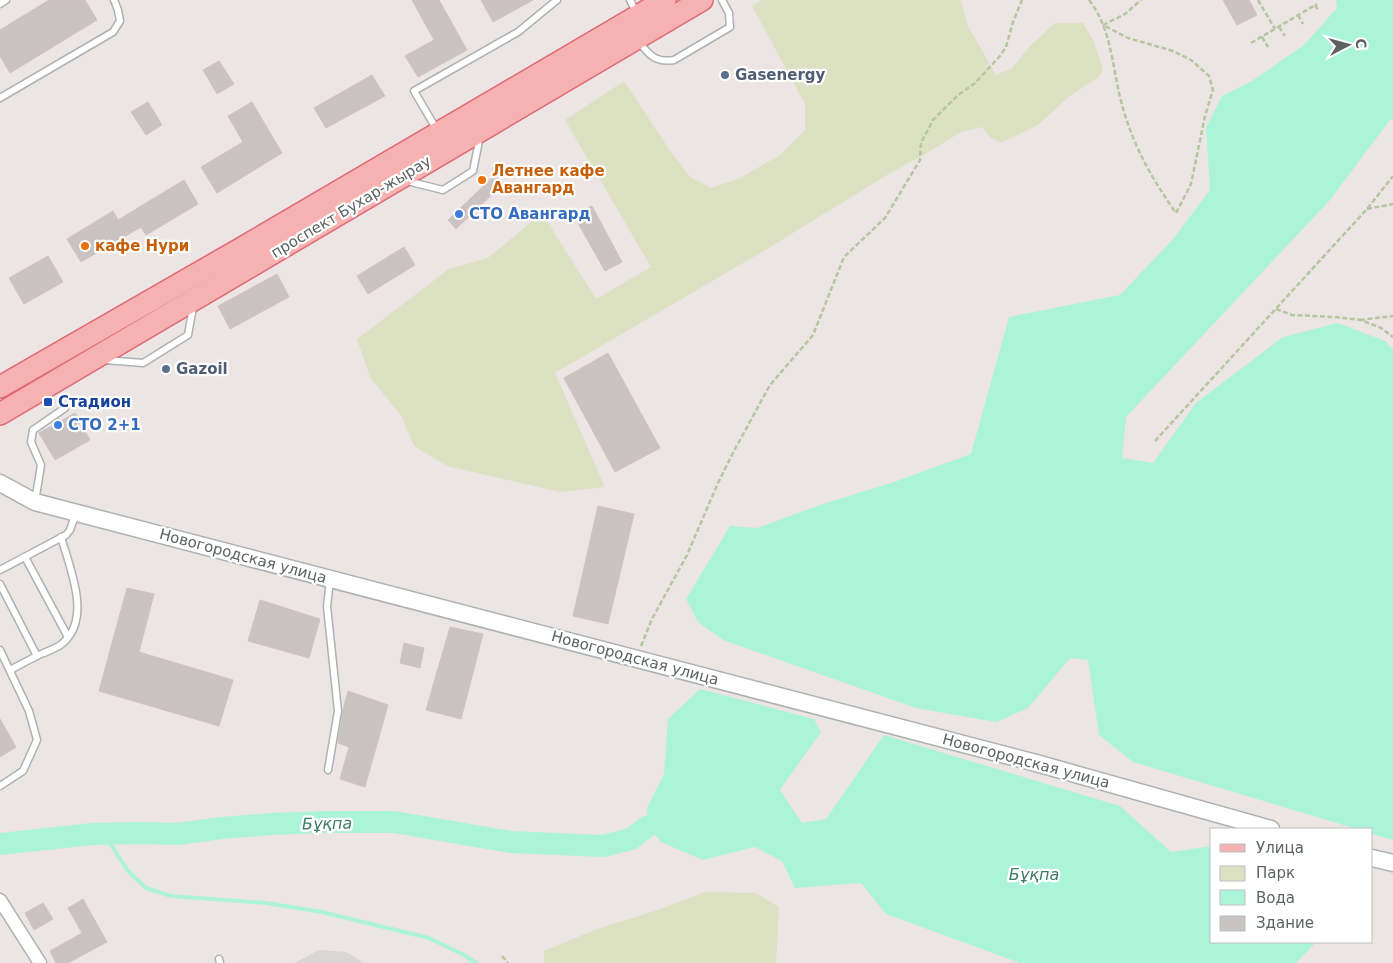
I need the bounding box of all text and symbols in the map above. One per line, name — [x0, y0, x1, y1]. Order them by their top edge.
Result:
north arrow — [1323, 20, 1373, 70]
text: С — [1352, 38, 1369, 50]
place label: Gasenergy — [735, 66, 826, 84]
marker: Gasenergy — [719, 69, 731, 81]
street label: проспект Бухар-жырау — [268, 152, 434, 262]
place label: Летнее кафе Авангард — [492, 162, 605, 197]
marker: Летнее кафе Авангард — [476, 174, 488, 186]
place label: СТО Авангард — [469, 205, 591, 223]
marker: СТО Авангард — [453, 208, 465, 220]
place label: кафе Нури — [95, 237, 189, 255]
marker: кафе Нури — [79, 240, 91, 252]
place label: Gazoil — [176, 360, 228, 378]
marker: Gazoil — [160, 363, 172, 375]
place label: Стадион — [58, 393, 131, 411]
marker: Стадион — [42, 396, 54, 408]
place label: СТО 2+1 — [68, 416, 141, 434]
marker: СТО 2+1 — [52, 419, 64, 431]
street label: Новогородская улица — [157, 525, 329, 587]
street label: Новогородская улица — [549, 627, 721, 689]
street label: Новогородская улица — [940, 730, 1112, 792]
water label: Бұқпа — [302, 814, 352, 833]
legend — [1210, 828, 1373, 943]
text: Улица — [1256, 839, 1304, 857]
text: Парк — [1256, 864, 1295, 882]
water label: Бұқпа — [1009, 865, 1059, 884]
text: Вода — [1256, 889, 1295, 907]
text: Здание — [1256, 914, 1314, 932]

